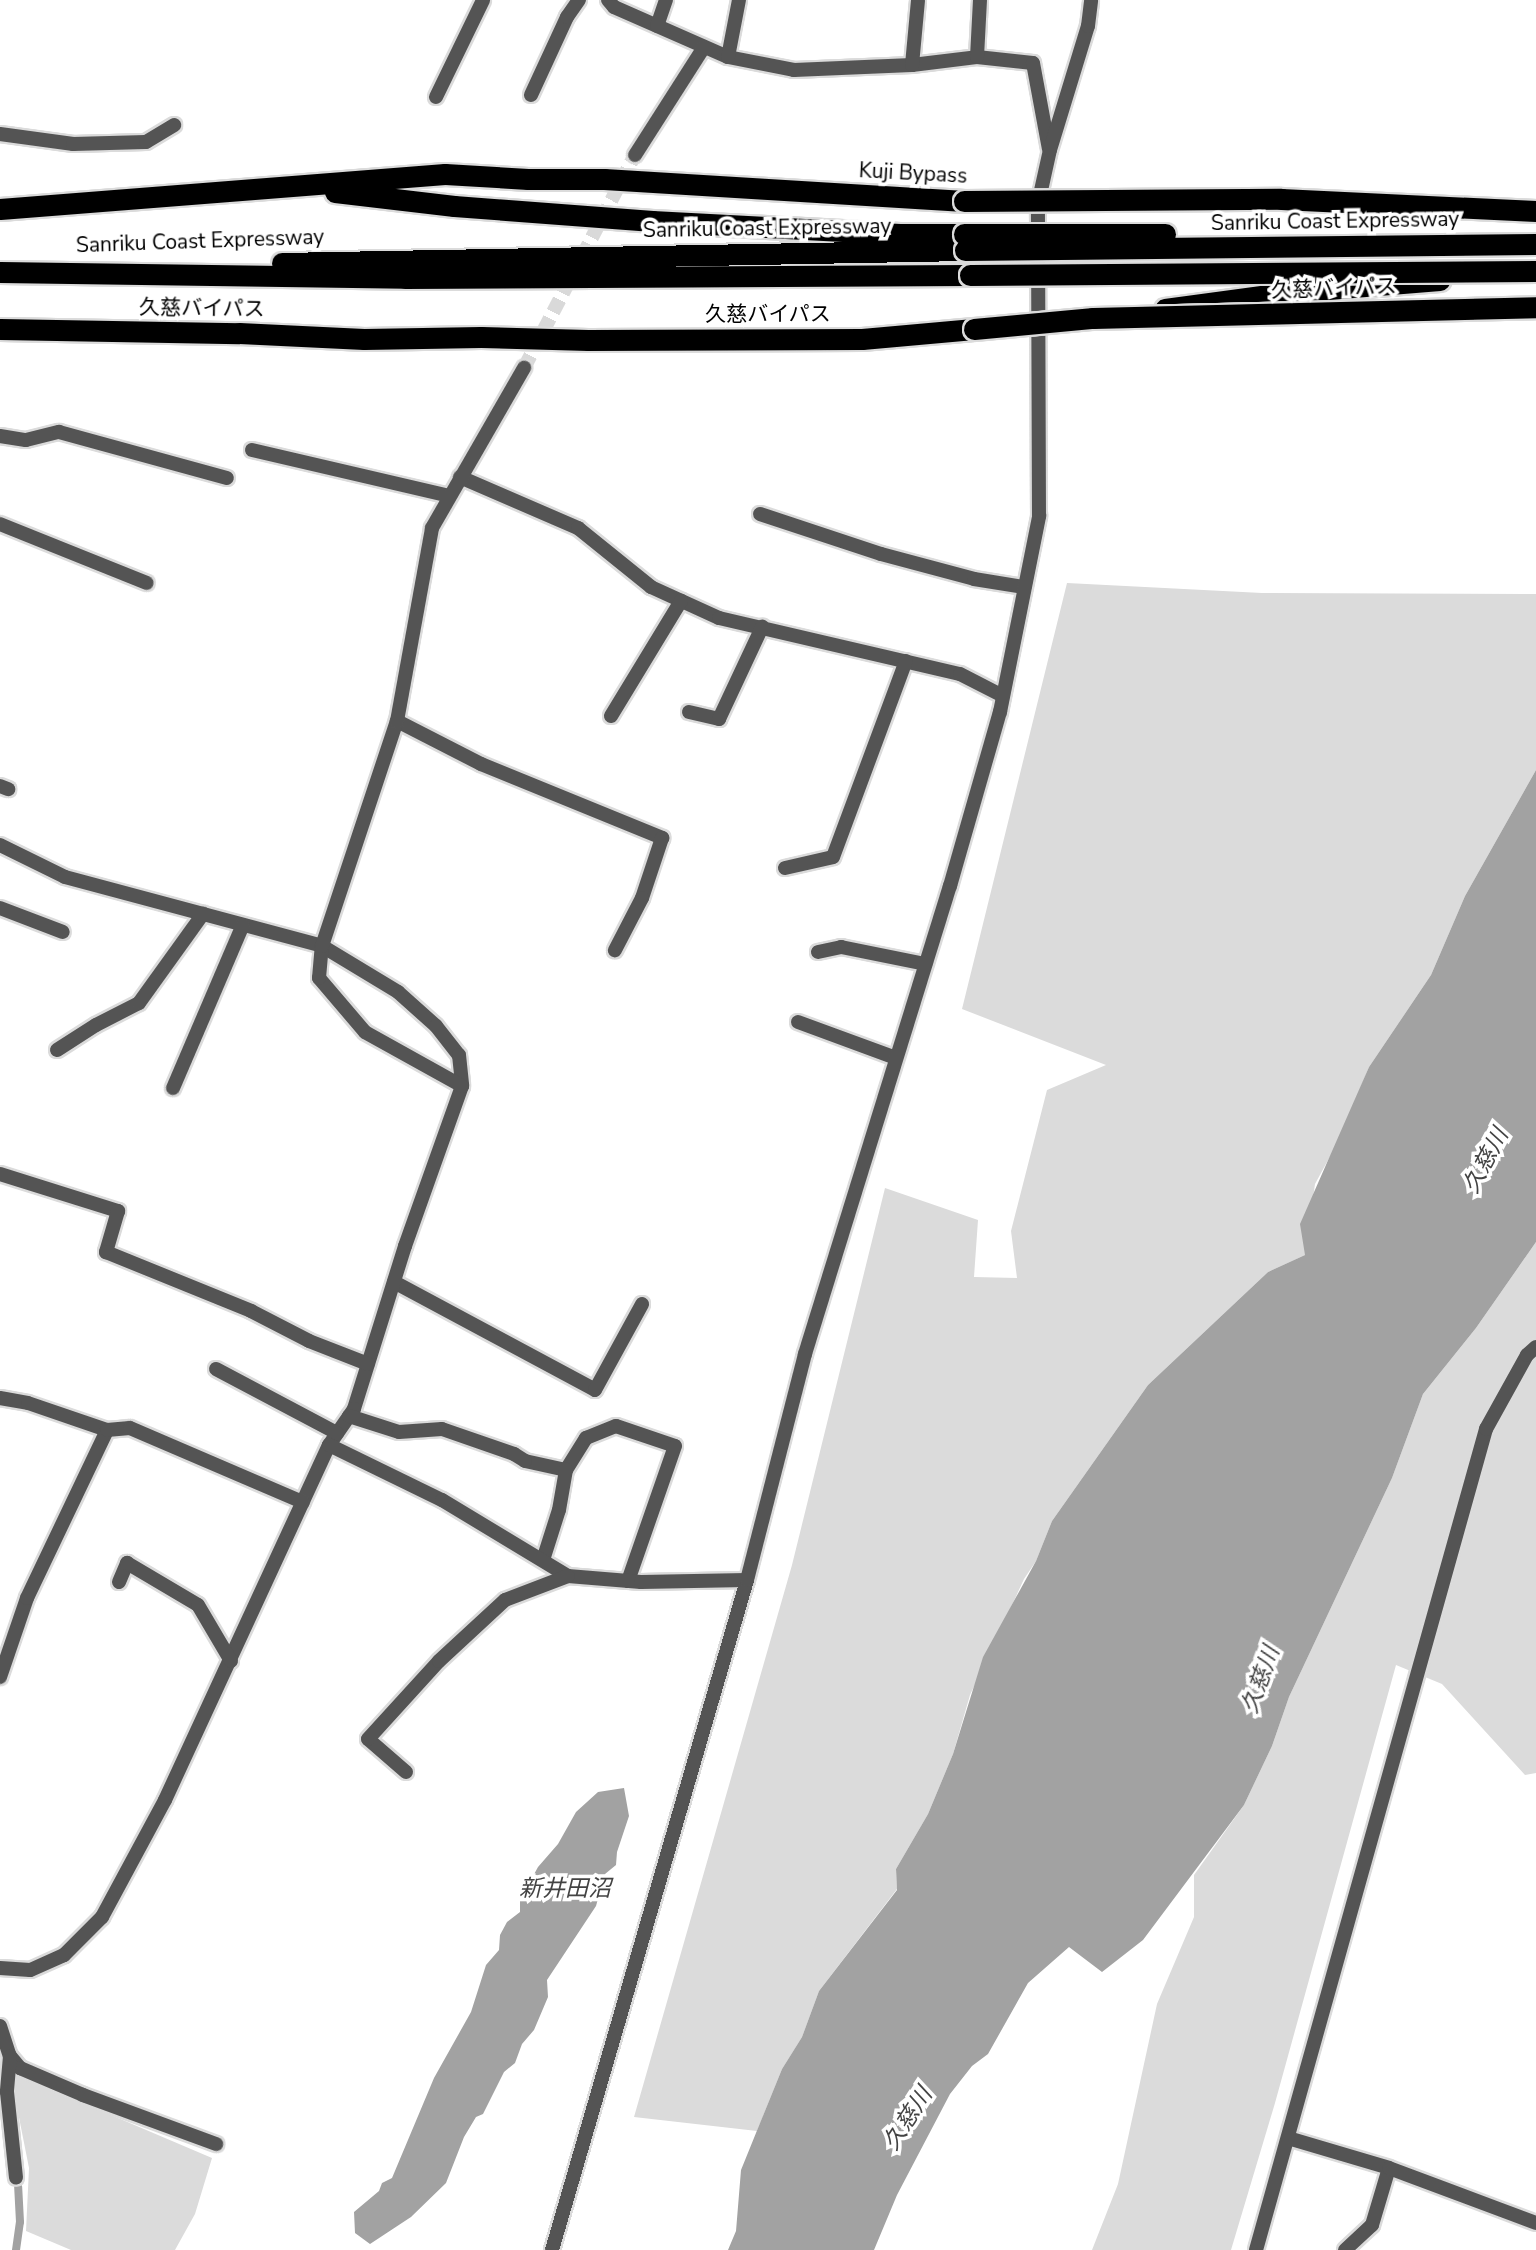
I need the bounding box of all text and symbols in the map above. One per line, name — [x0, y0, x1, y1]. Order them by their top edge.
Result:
street label: Kuji Bypass — [858, 158, 968, 188]
street label: Sanriku Coast Expressway — [1211, 206, 1459, 236]
street label: Sanriku Coast Expressway — [643, 213, 891, 243]
street label: Sanriku Coast Expressway — [75, 224, 325, 258]
street label: 久慈バイパス — [1271, 273, 1397, 303]
street label: 久慈バイパス — [139, 294, 265, 322]
street label: 久慈バイパス — [705, 301, 831, 327]
water label: 久慈川 — [1458, 1124, 1514, 1198]
water label: 久慈川 — [1236, 1643, 1286, 1717]
water label: 新井田沼 — [519, 1875, 611, 1903]
water label: 久慈川 — [878, 2083, 938, 2155]

